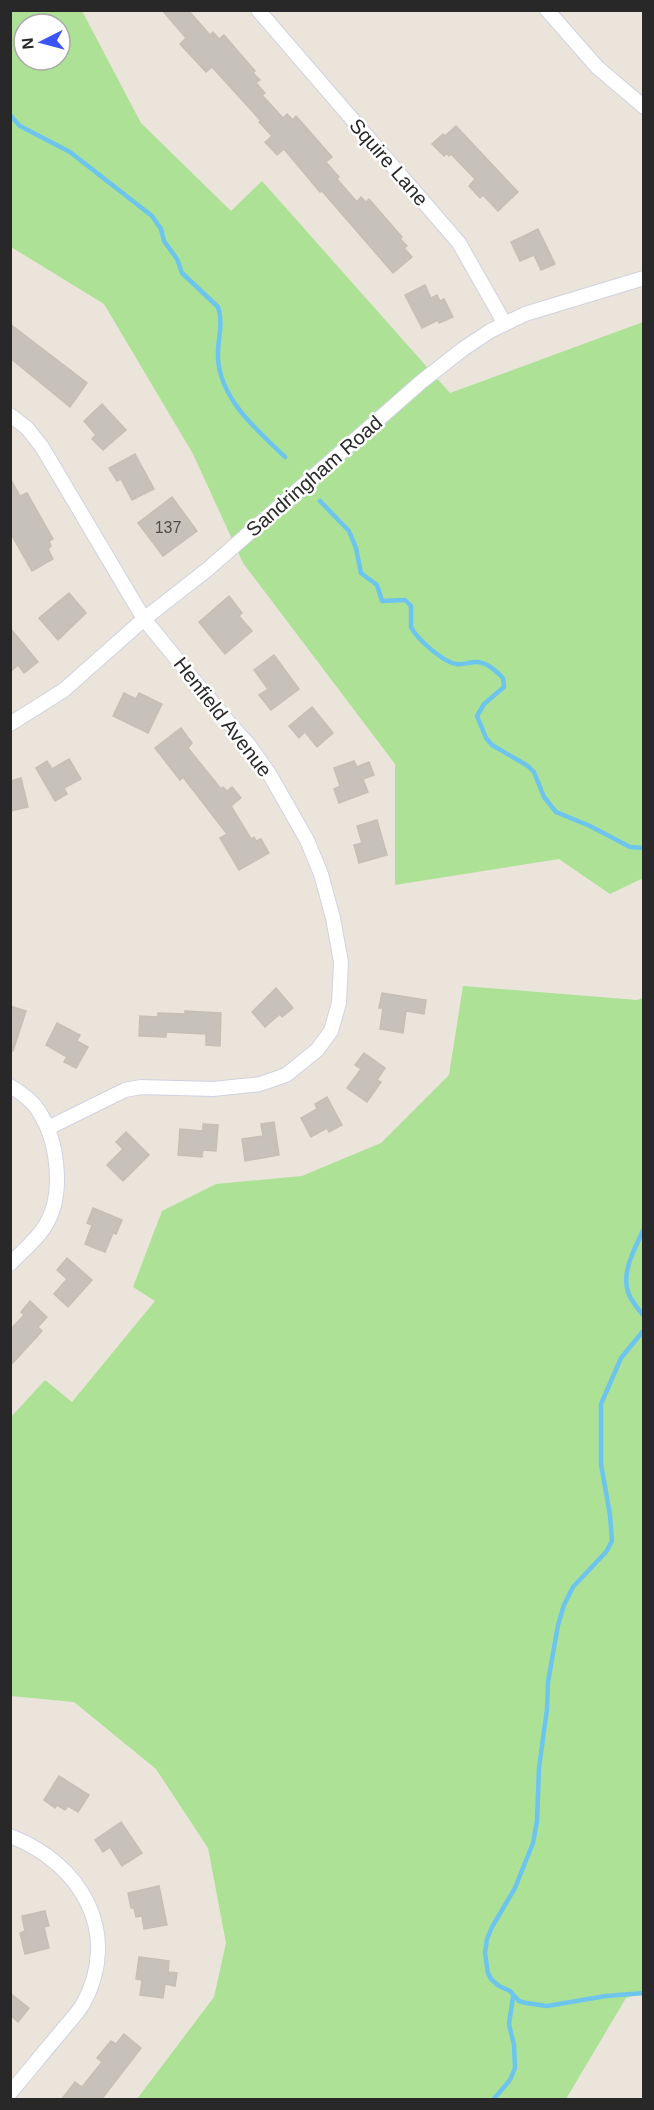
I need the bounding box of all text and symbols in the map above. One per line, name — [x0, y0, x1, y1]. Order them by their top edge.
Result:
north arrow — [12, 12, 72, 72]
text: N — [19, 37, 37, 50]
street label: Squire Lane — [345, 114, 433, 210]
street label: Sandringham Road — [242, 411, 386, 541]
house number: 137 — [155, 519, 181, 536]
street label: Henfield Avenue — [170, 653, 276, 781]

